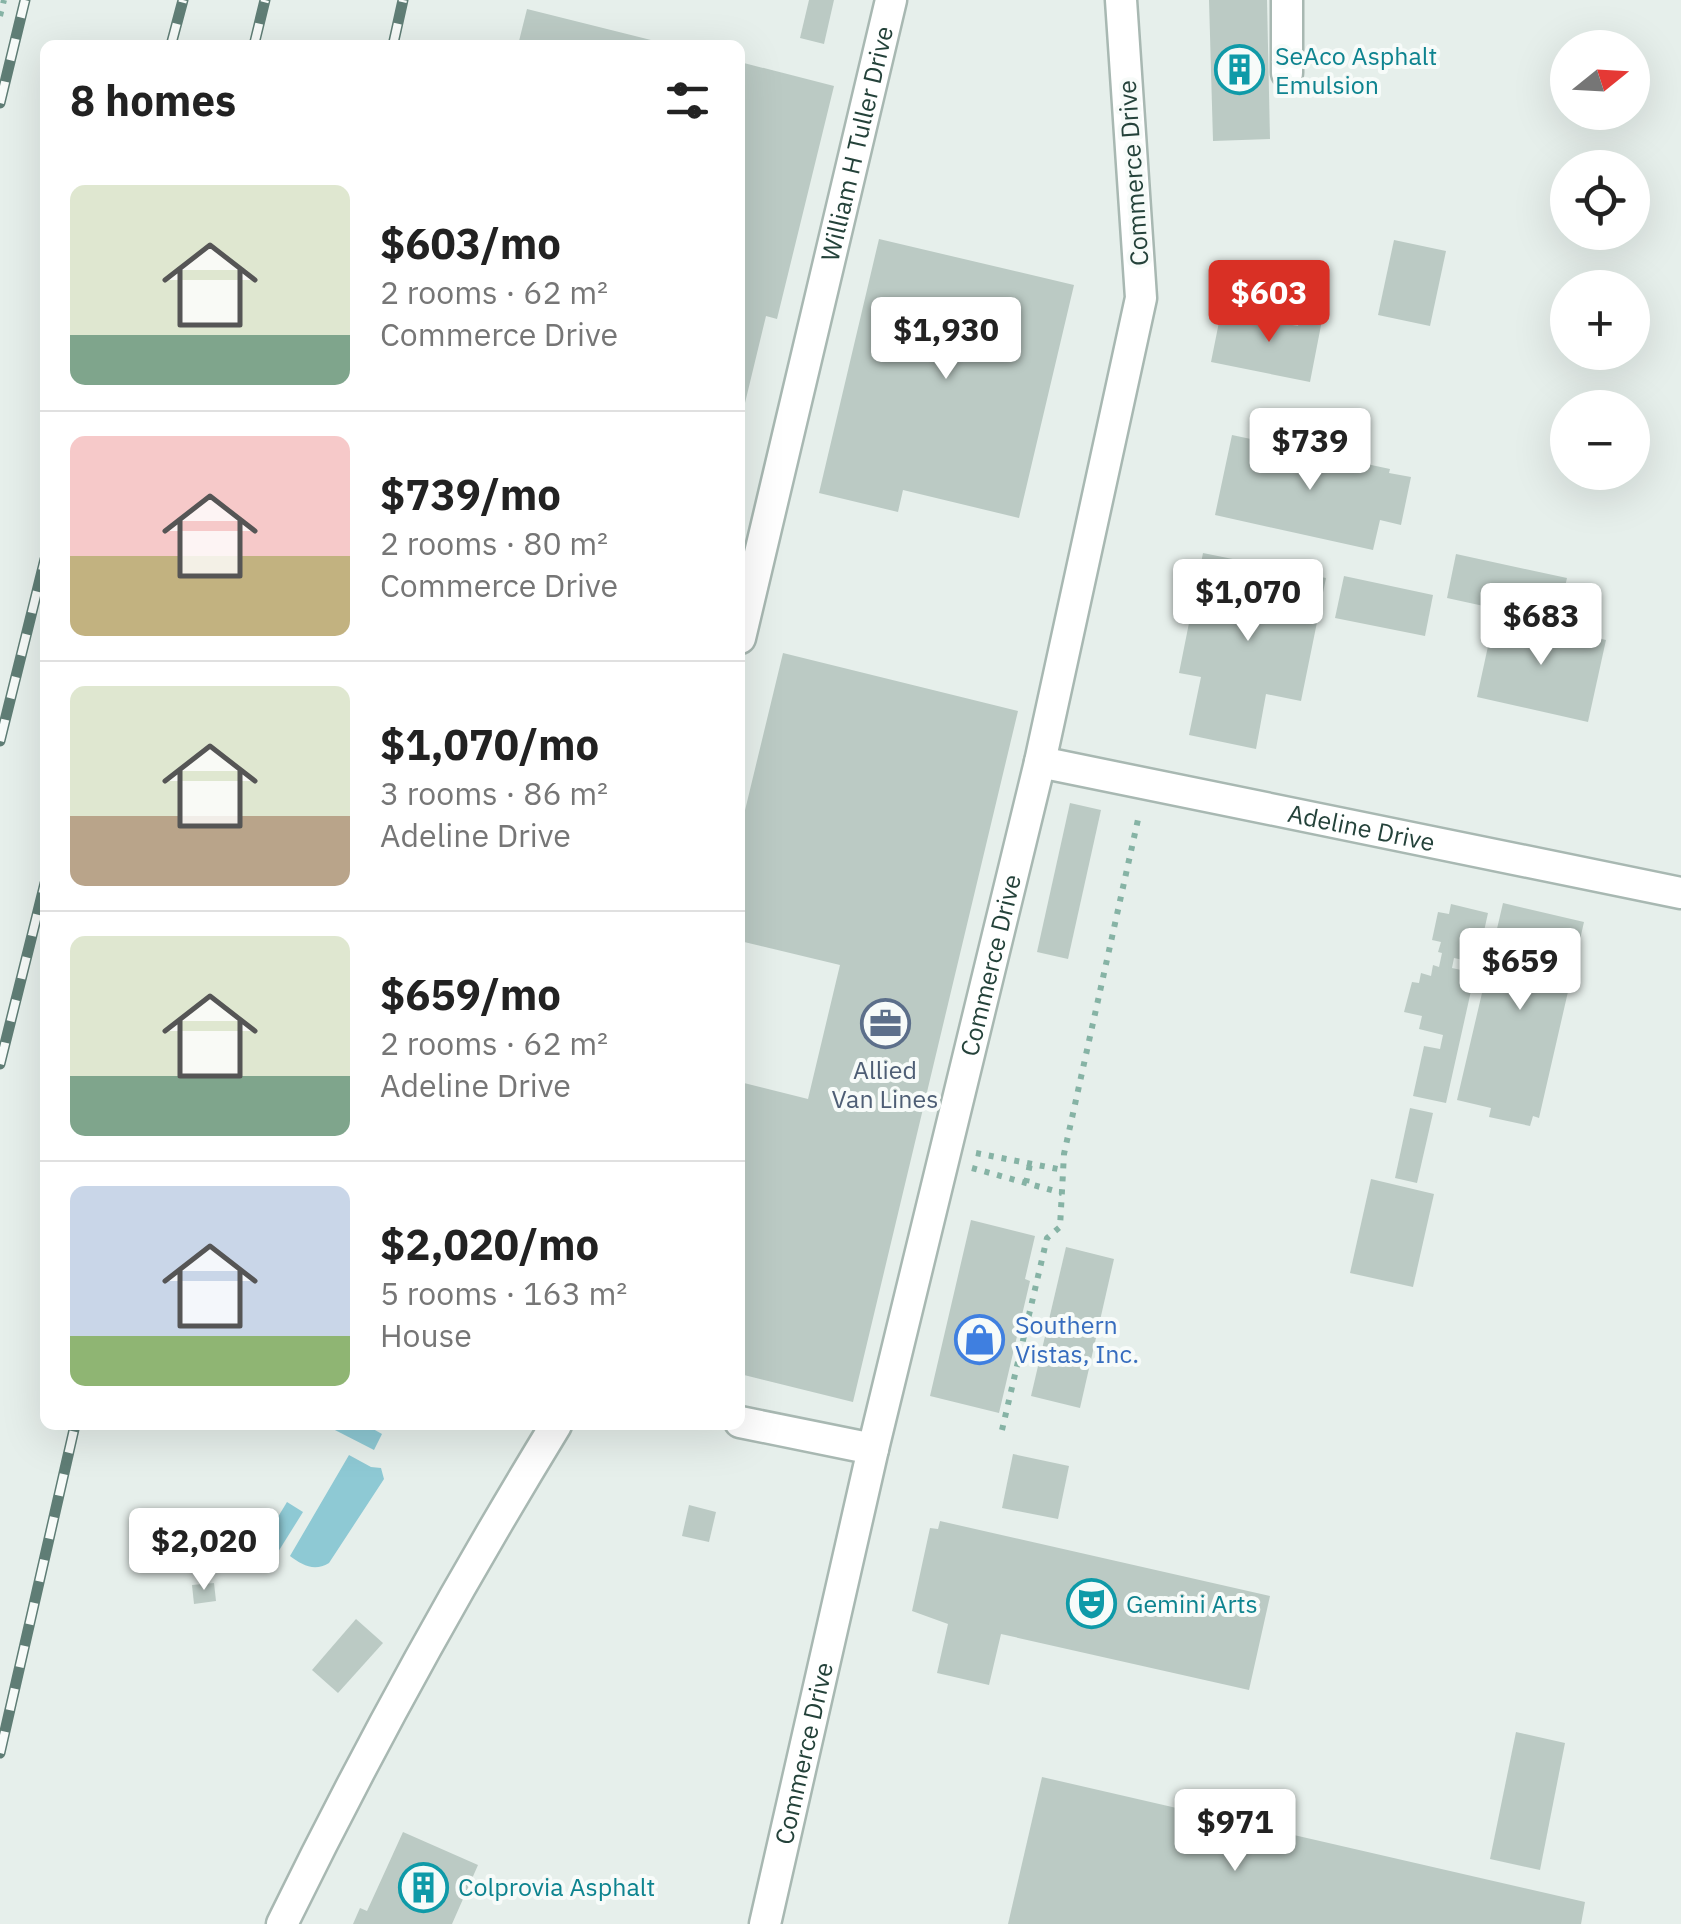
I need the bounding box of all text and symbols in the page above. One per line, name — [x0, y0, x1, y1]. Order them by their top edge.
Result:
street label: William H Tuller Drive — [813, 23, 900, 264]
north arrow — [1550, 30, 1650, 130]
map controls — [1550, 30, 1650, 490]
place label: SeAco Asphalt Emulsion — [1275, 39, 1437, 101]
building icon: SeAco Asphalt Emulsion — [1214, 44, 1266, 96]
text: 8 homes — [70, 73, 236, 128]
icon: filters — [660, 73, 715, 128]
street label: Commerce Drive — [1110, 79, 1155, 267]
button: locate — [1550, 150, 1650, 250]
text: $603/mo — [380, 216, 561, 271]
icon: home — [150, 225, 270, 345]
pin: $603 — [1210, 260, 1328, 345]
button: + — [1550, 270, 1650, 370]
text: 2 rooms · 62 m² — [380, 271, 608, 313]
text: $603 — [1231, 271, 1307, 313]
pin: $1,930 — [865, 297, 1027, 382]
text: $1,930 — [893, 308, 999, 350]
text: Commerce Drive — [380, 313, 618, 355]
button: − — [1550, 390, 1650, 490]
pin: $739 — [1251, 408, 1369, 493]
text: $739 — [1272, 419, 1348, 461]
text: $739/mo — [380, 467, 561, 522]
icon: home — [150, 476, 270, 596]
text: 2 rooms · 80 m² — [380, 522, 608, 564]
pin: $1,070 — [1167, 559, 1329, 644]
text: Commerce Drive — [380, 564, 618, 606]
text: $1,070 — [1195, 570, 1301, 612]
pin: $683 — [1482, 583, 1600, 668]
text: $683 — [1503, 594, 1579, 636]
text: $1,070/mo — [380, 717, 599, 772]
icon: home — [150, 726, 270, 846]
text: 3 rooms · 86 m² — [380, 772, 608, 814]
street label: Adeline Drive — [1285, 796, 1438, 858]
text: Adeline Drive — [380, 814, 571, 856]
street label: Commerce Drive — [952, 871, 1028, 1059]
pin: $659 — [1461, 928, 1579, 1013]
text: $659 — [1482, 939, 1558, 981]
text: $659/mo — [380, 967, 561, 1022]
icon: home — [150, 976, 270, 1096]
office icon: Allied Van Lines — [859, 998, 911, 1050]
text: 2 rooms · 62 m² — [380, 1022, 608, 1064]
place label: Allied Van Lines — [832, 1053, 938, 1115]
text: Adeline Drive — [380, 1064, 571, 1106]
text: $2,020/mo — [380, 1217, 599, 1272]
icon: home — [150, 1226, 270, 1346]
text: 5 rooms · 163 m² — [380, 1272, 627, 1314]
place label: Southern Vistas, Inc. — [1015, 1308, 1139, 1370]
shop icon: Southern Vistas, Inc. — [954, 1313, 1006, 1365]
text: House — [380, 1314, 472, 1356]
pin: $2,020 — [123, 1508, 285, 1593]
text: $2,020 — [151, 1519, 257, 1561]
theatre icon: Gemini Arts — [1065, 1578, 1117, 1630]
place label: Gemini Arts — [1126, 1587, 1258, 1620]
street label: Commerce Drive — [767, 1659, 840, 1848]
pin: $971 — [1176, 1789, 1294, 1874]
text: $971 — [1197, 1800, 1273, 1842]
building icon: Colprovia Asphalt — [397, 1861, 449, 1913]
place label: Colprovia Asphalt — [458, 1870, 655, 1903]

